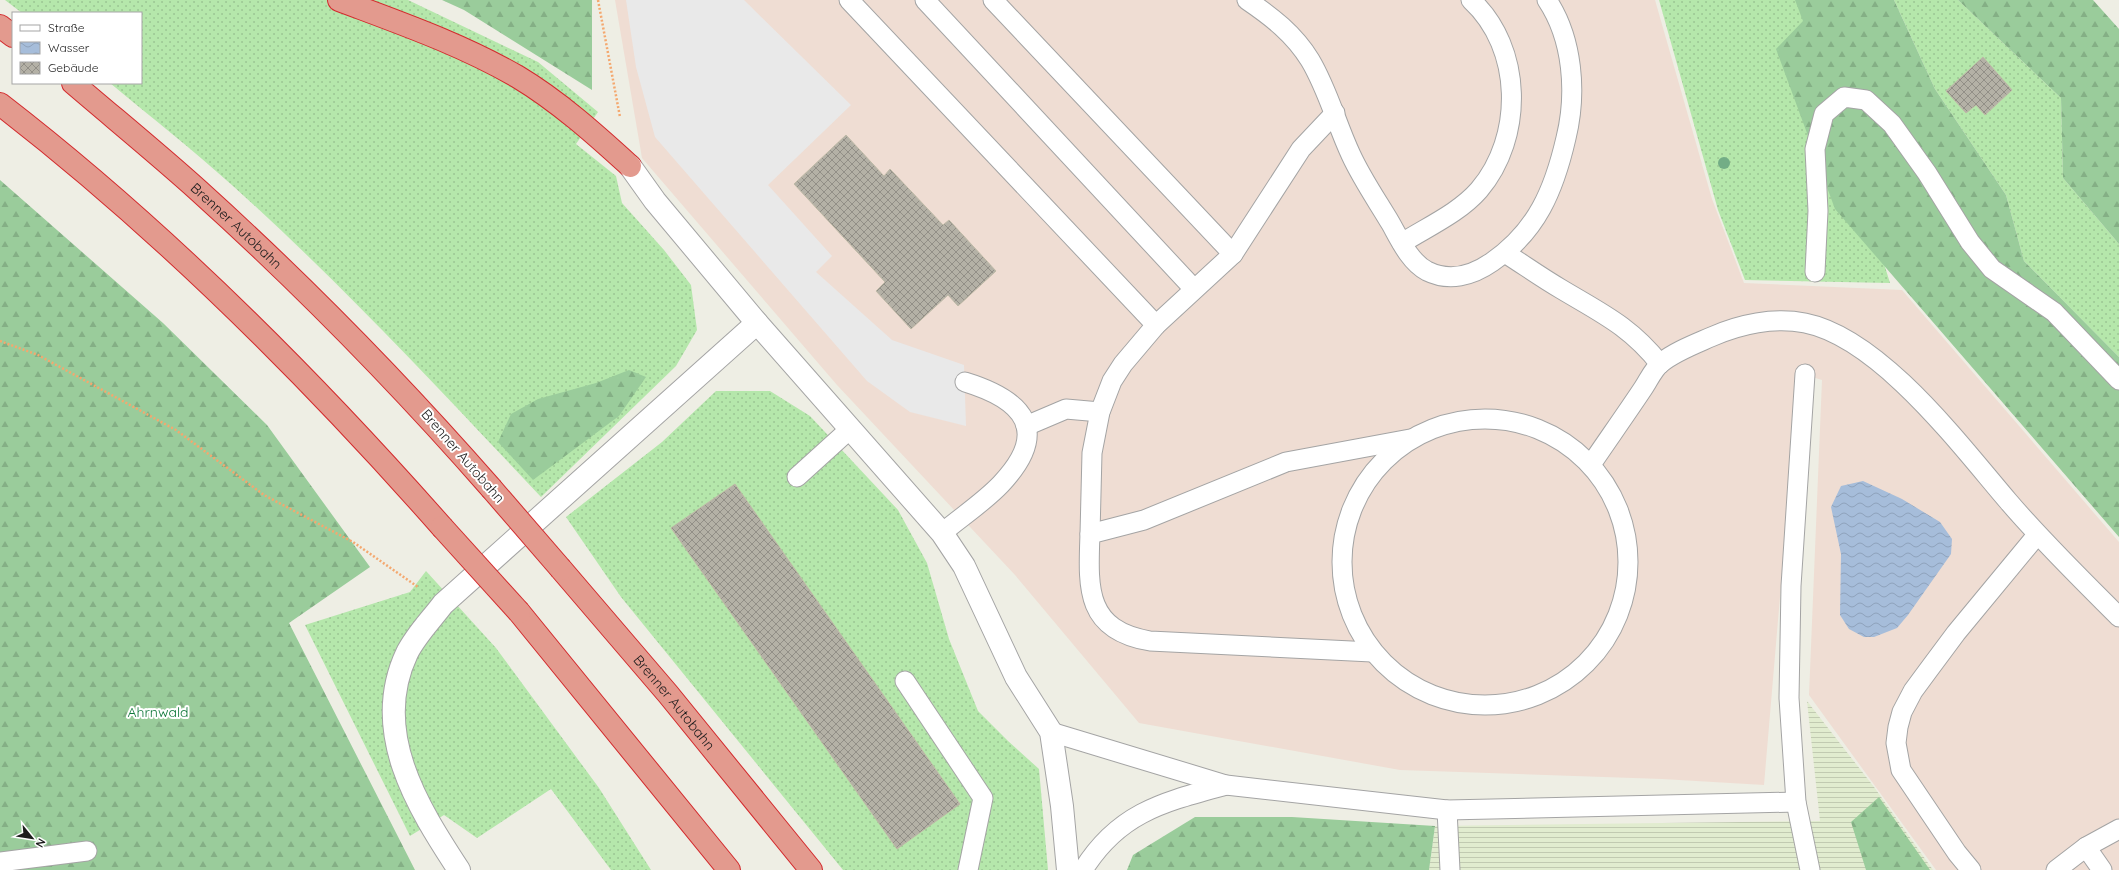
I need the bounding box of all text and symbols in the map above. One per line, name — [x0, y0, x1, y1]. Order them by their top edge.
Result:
legend — [12, 12, 142, 84]
text: Straße — [48, 20, 85, 35]
text: Wasser — [48, 40, 90, 55]
text: Gebäude — [48, 60, 99, 75]
street label: Brenner Autobahn — [187, 179, 286, 273]
street label: Brenner Autobahn — [417, 405, 509, 507]
street label: Brenner Autobahn — [629, 651, 719, 754]
park label: Ahrnwald — [127, 703, 189, 721]
north arrow — [12, 818, 52, 858]
text: N — [33, 836, 49, 850]

